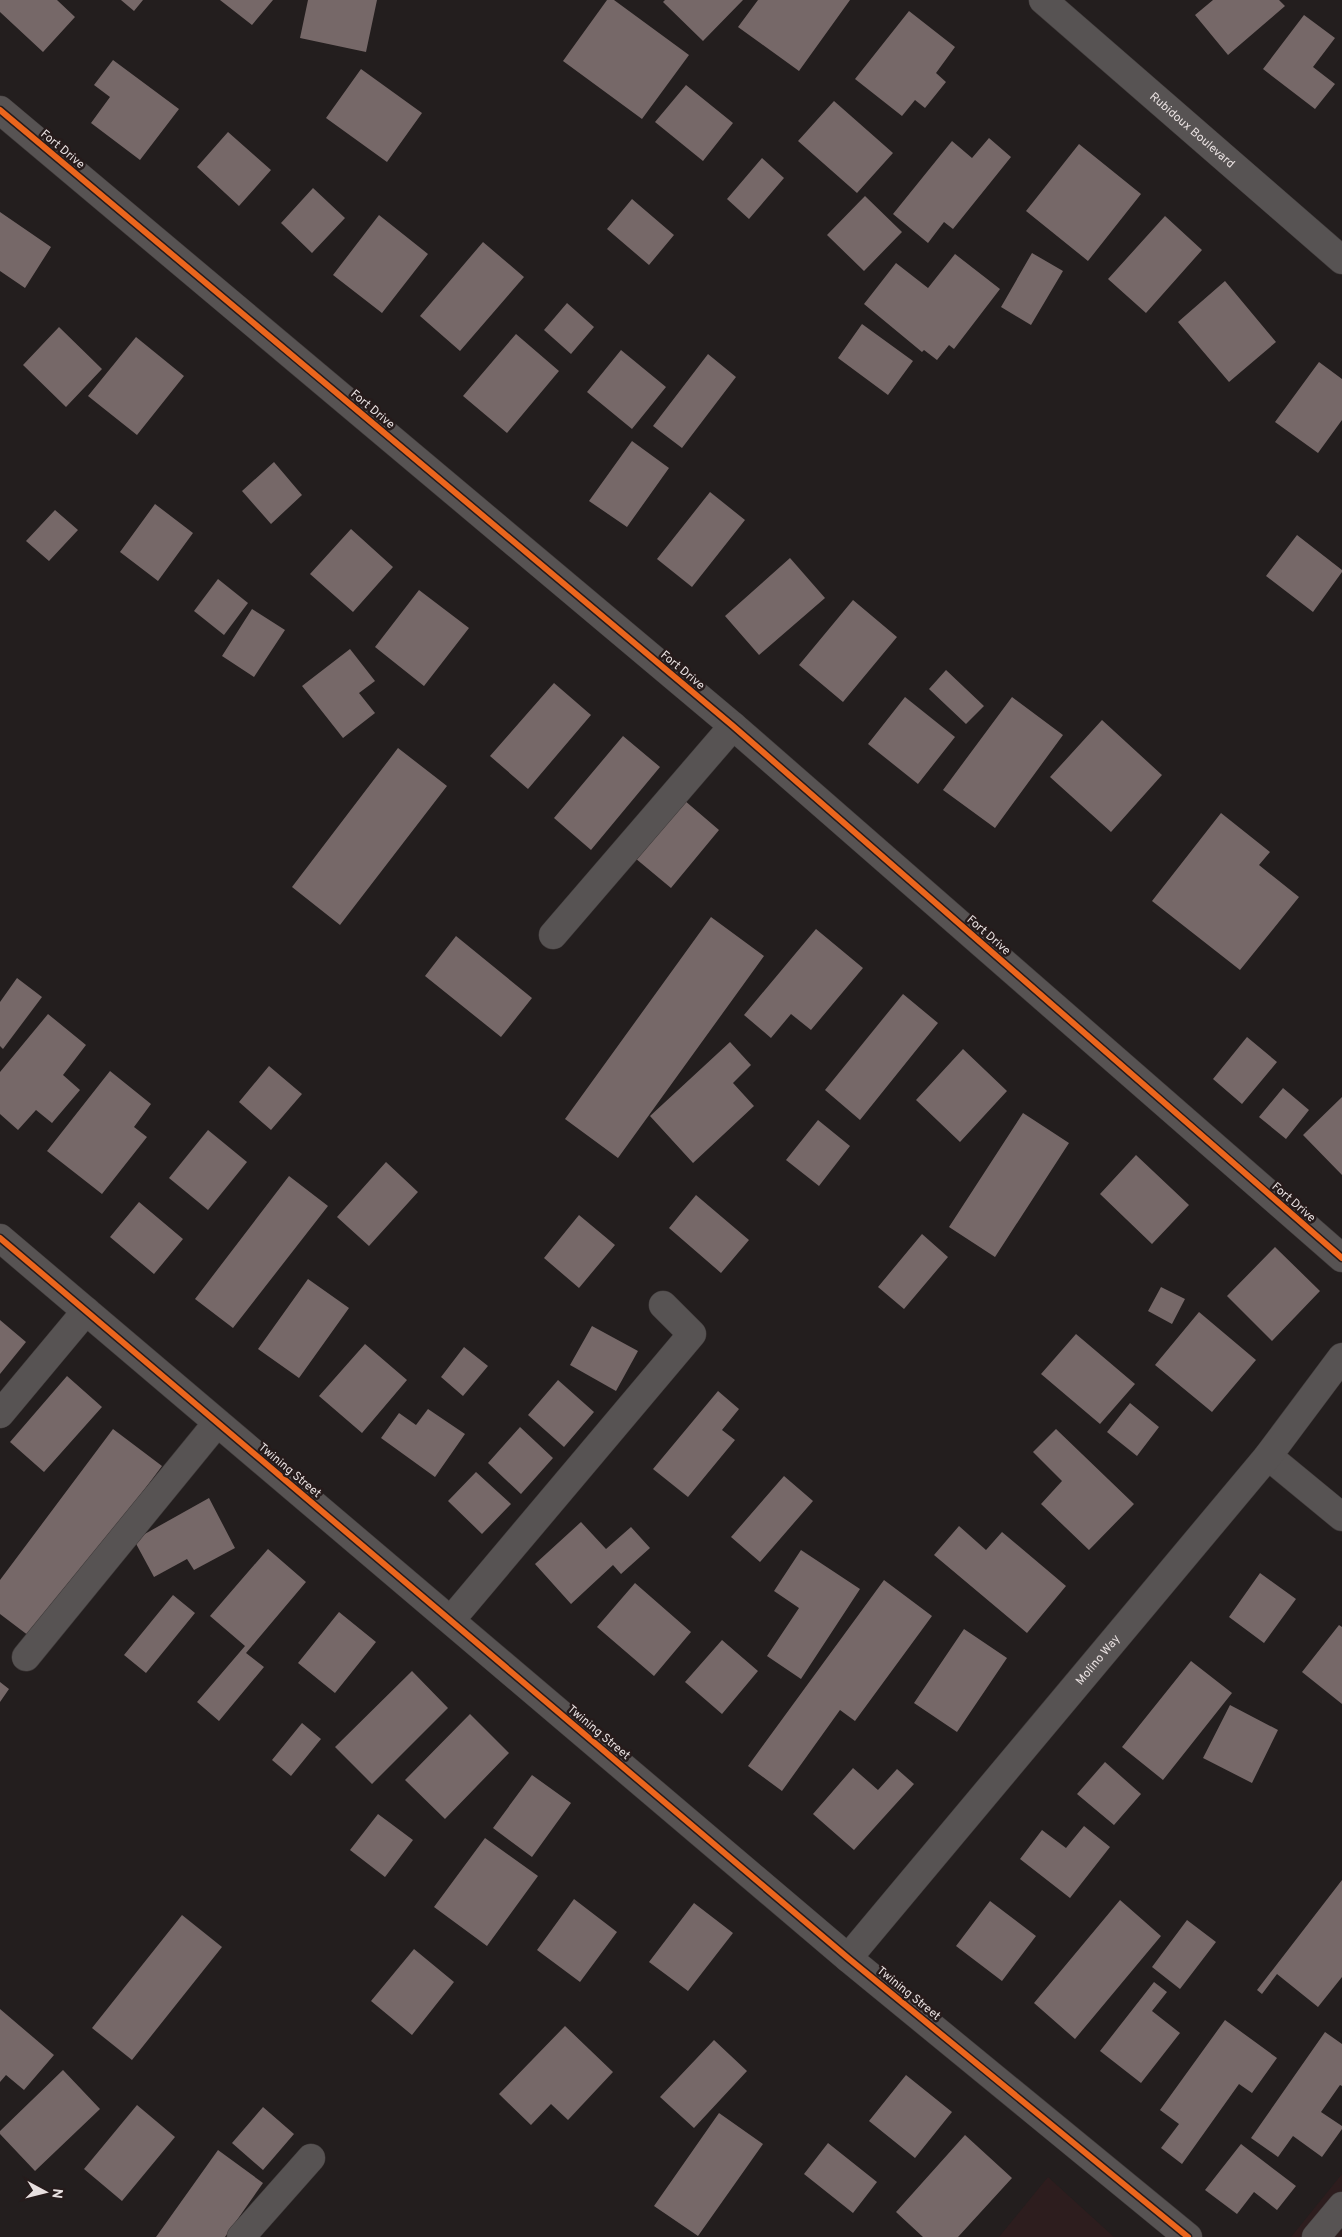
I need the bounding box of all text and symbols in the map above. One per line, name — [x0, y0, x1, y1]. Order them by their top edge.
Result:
street label: Rubidoux Boulevard — [1146, 89, 1238, 172]
street label: Fort Drive — [37, 127, 88, 173]
street label: Fort Drive — [347, 387, 398, 433]
street label: Fort Drive — [657, 648, 708, 694]
street label: Fort Drive — [963, 912, 1014, 959]
street label: Fort Drive — [1268, 1179, 1319, 1226]
street label: Twining Street — [255, 1440, 324, 1502]
street label: Molino Way — [1073, 1632, 1124, 1689]
street label: Twining Street — [564, 1702, 633, 1764]
street label: Twining Street — [873, 1963, 944, 2024]
north arrow — [20, 2167, 70, 2217]
text: N — [47, 2187, 65, 2199]

